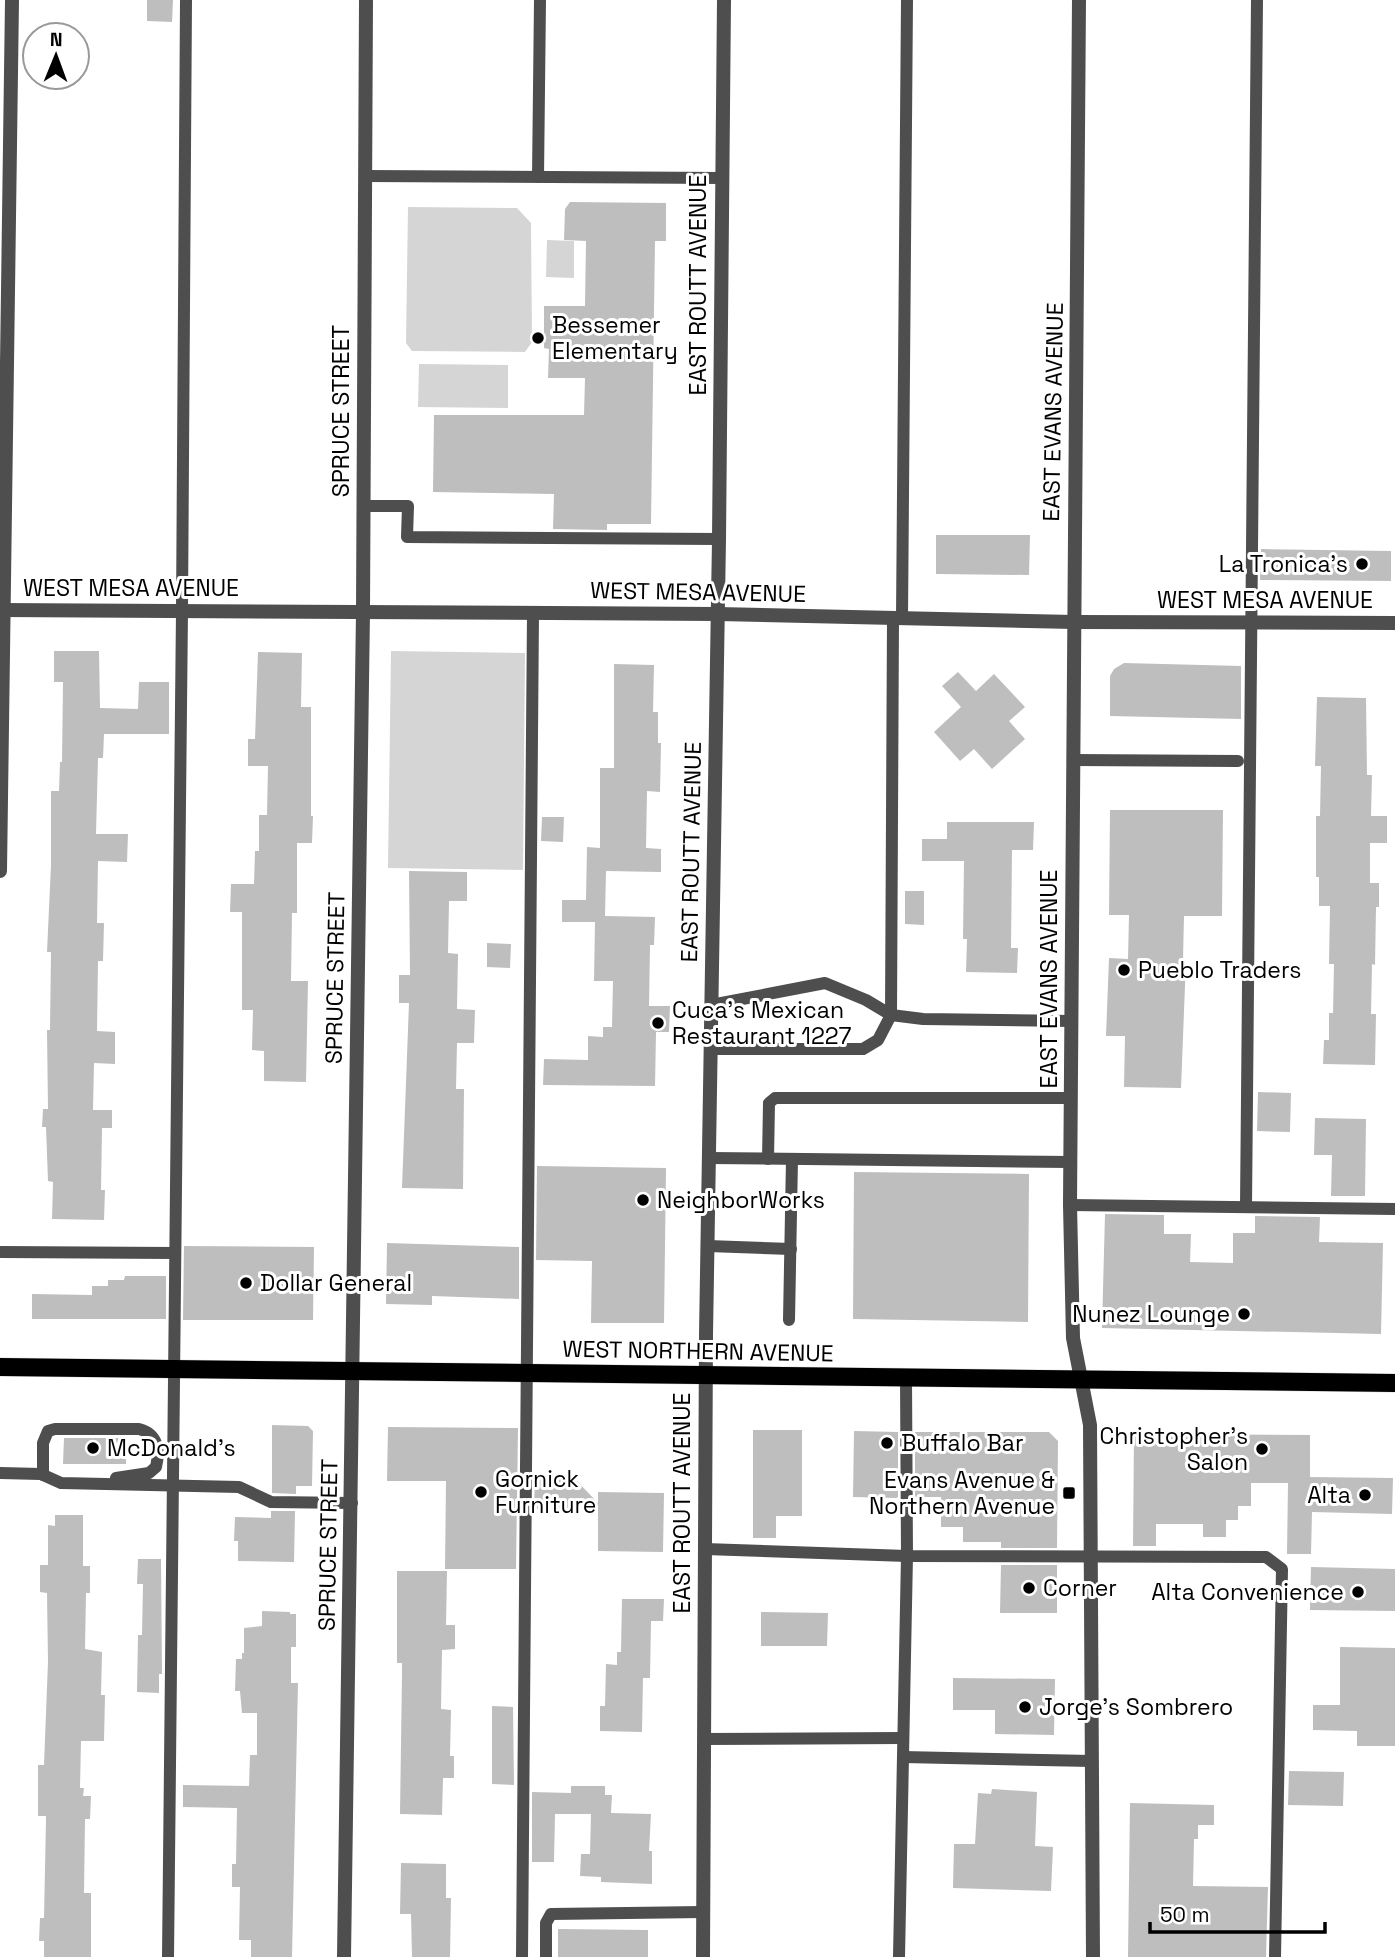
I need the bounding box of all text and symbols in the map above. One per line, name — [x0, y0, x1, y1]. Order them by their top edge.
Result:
north arrow — [21, 21, 91, 91]
text: N — [50, 27, 63, 52]
street label: EAST ROUTT AVENUE — [683, 175, 713, 395]
street label: EAST EVANS AVENUE — [1036, 302, 1070, 522]
place label: Bessemer Elementary — [552, 310, 678, 366]
street label: SPRUCE STREET — [326, 325, 356, 497]
marker: Bessemer Elementary — [530, 330, 546, 346]
place label: La Tronica's — [1219, 549, 1348, 579]
marker: La Tronica's — [1354, 556, 1370, 572]
street label: WEST MESA AVENUE — [23, 573, 239, 603]
street label: WEST MESA AVENUE — [590, 575, 806, 609]
street label: WEST MESA AVENUE — [1157, 585, 1373, 615]
street label: EAST ROUTT AVENUE — [674, 741, 708, 963]
street label: EAST EVANS AVENUE — [1034, 869, 1064, 1089]
street label: SPRUCE STREET — [318, 892, 352, 1064]
place label: Pueblo Traders — [1138, 955, 1301, 985]
marker: Pueblo Traders — [1116, 962, 1132, 978]
place label: Cuca's Mexican Restaurant 1227 — [672, 995, 851, 1051]
marker: Cuca's Mexican Restaurant 1227 — [650, 1015, 666, 1031]
place label: NeighborWorks — [657, 1185, 825, 1215]
marker: NeighborWorks — [635, 1192, 651, 1208]
place label: Dollar General — [260, 1268, 412, 1298]
marker: Dollar General — [238, 1275, 254, 1291]
place label: Nunez Lounge — [1072, 1299, 1230, 1329]
marker: Nunez Lounge — [1236, 1306, 1252, 1322]
street label: WEST NORTHERN AVENUE — [562, 1334, 834, 1368]
street label: EAST ROUTT AVENUE — [667, 1393, 697, 1613]
place label: Christopher's Salon — [1100, 1421, 1248, 1477]
place label: Buffalo Bar — [901, 1428, 1024, 1458]
place label: McDonald's — [107, 1433, 236, 1463]
marker: Buffalo Bar — [879, 1435, 895, 1451]
marker: McDonald's — [85, 1440, 101, 1456]
marker: Christopher's Salon — [1254, 1441, 1270, 1457]
street label: SPRUCE STREET — [311, 1459, 345, 1631]
place label: Gornick Furniture — [495, 1464, 596, 1520]
place label: Evans Avenue & Northern Avenue — [869, 1465, 1055, 1521]
place label: Alta — [1307, 1480, 1351, 1510]
marker: Gornick Furniture — [473, 1484, 489, 1500]
marker: Evans Avenue & Northern Avenue — [1061, 1485, 1077, 1501]
marker: Alta — [1357, 1487, 1373, 1503]
place label: Corner — [1043, 1573, 1117, 1603]
place label: Alta Convenience — [1151, 1577, 1344, 1607]
marker: Corner — [1021, 1580, 1037, 1596]
marker: Alta Convenience — [1350, 1584, 1366, 1600]
place label: Jorge's Sombrero — [1039, 1692, 1233, 1722]
marker: Jorge's Sombrero — [1017, 1699, 1033, 1715]
scale bar — [1150, 1890, 1325, 1934]
text: 50 m — [1160, 1901, 1210, 1928]

